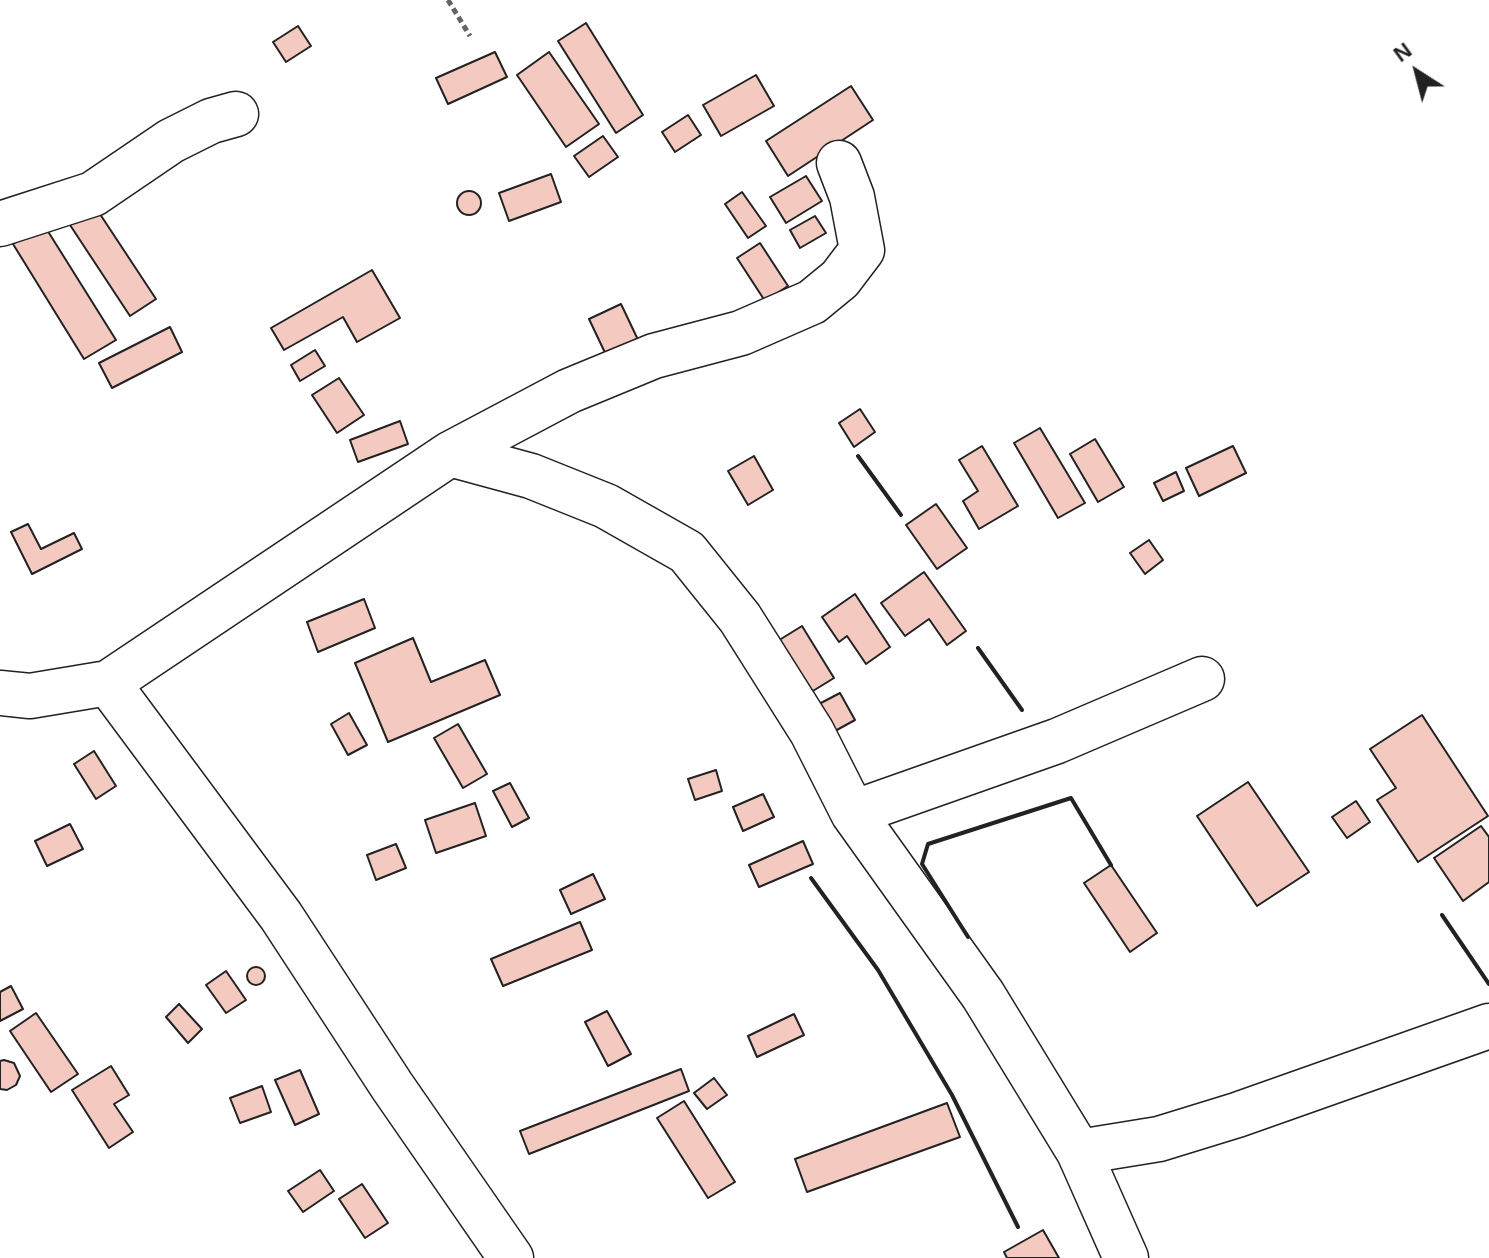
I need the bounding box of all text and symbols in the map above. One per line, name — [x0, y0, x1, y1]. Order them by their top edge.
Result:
north arrow — [1377, 32, 1457, 112]
text: N — [1389, 37, 1416, 67]

